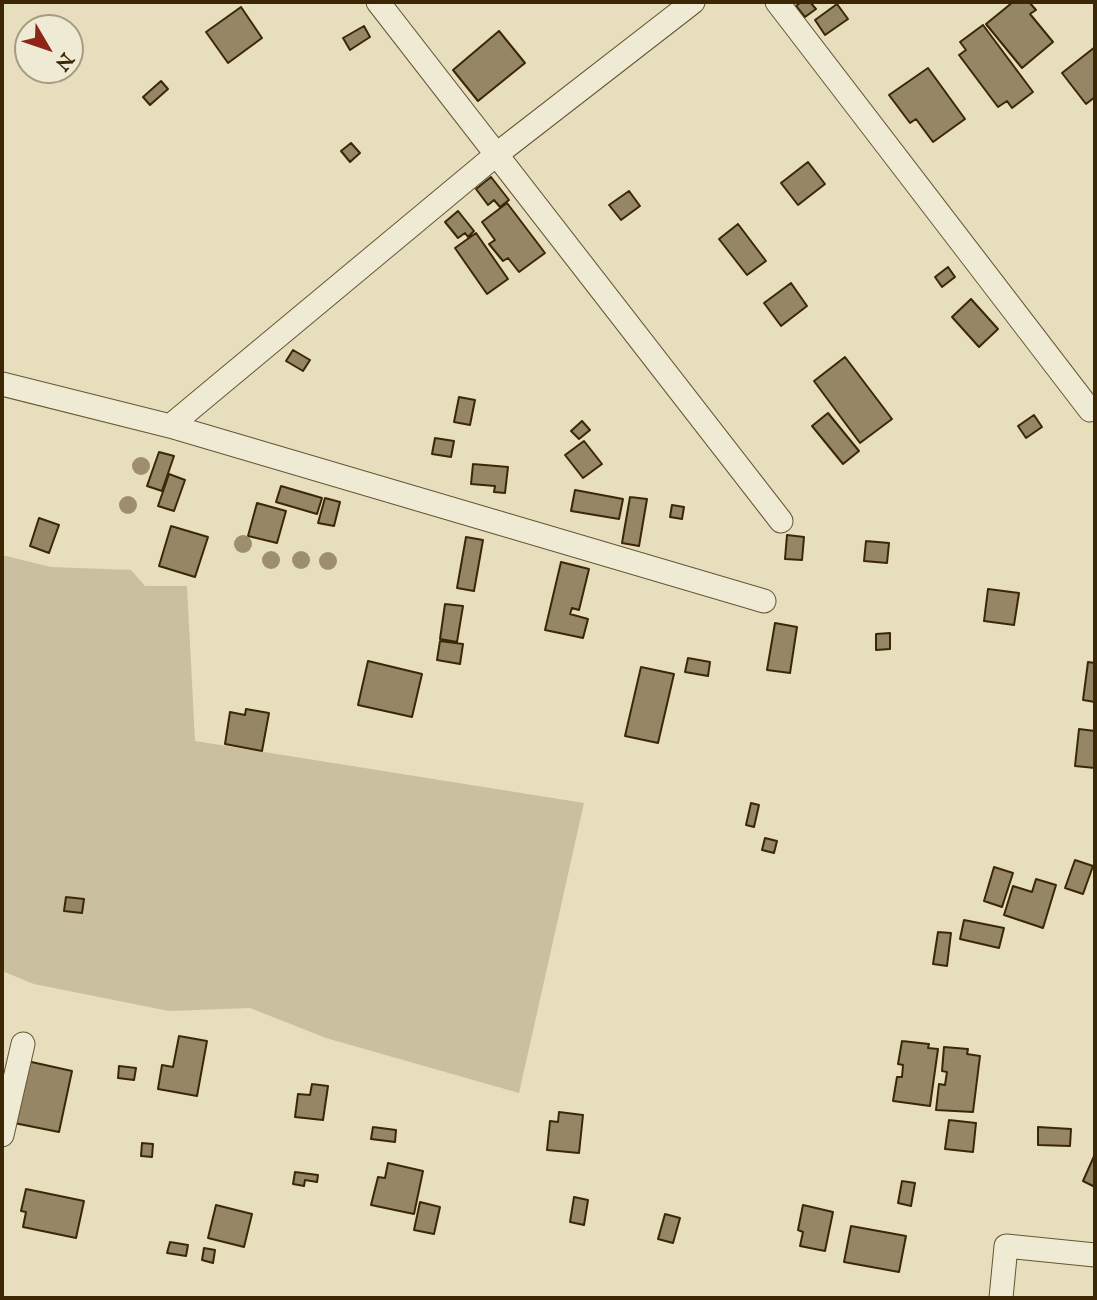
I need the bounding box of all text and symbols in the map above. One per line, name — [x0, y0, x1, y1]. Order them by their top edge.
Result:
north arrow — [14, 14, 84, 84]
text: N — [49, 47, 78, 75]

